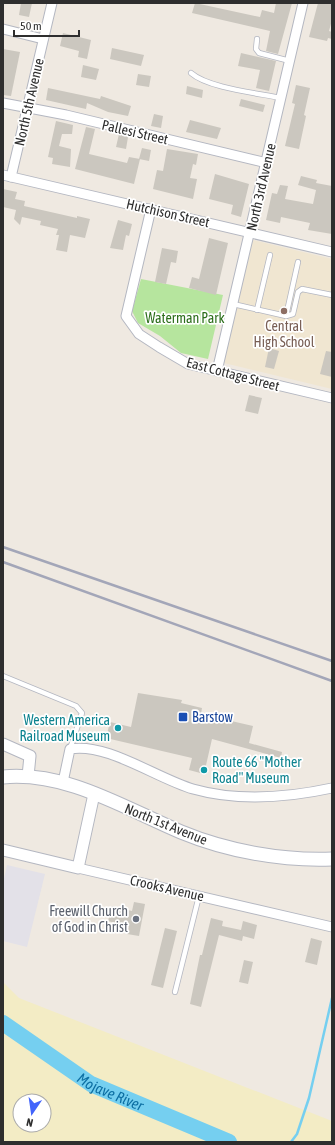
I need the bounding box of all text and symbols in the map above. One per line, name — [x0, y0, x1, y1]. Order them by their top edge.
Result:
scale bar — [14, 12, 79, 38]
text: 50 m — [20, 19, 42, 33]
street label: North 5th Avenue — [11, 57, 47, 147]
street label: Pallesi Street — [100, 117, 170, 147]
street label: North 3rd Avenue — [243, 142, 279, 232]
street label: Hutchison Street — [125, 196, 211, 230]
marker: Central High School — [279, 306, 289, 316]
park label: Waterman Park — [145, 310, 225, 326]
place label: Central High School — [254, 318, 315, 350]
street label: East Cottage Street — [185, 354, 281, 394]
place label: Barstow — [192, 709, 234, 725]
marker: Barstow — [177, 711, 189, 723]
place label: Western America Railroad Museum — [20, 712, 110, 744]
marker: Western America Railroad Museum — [113, 723, 123, 733]
place label: Route 66 "Mother Road" Museum — [212, 754, 302, 786]
marker: Route 66 "Mother Road" Museum — [199, 765, 209, 775]
street label: North 1st Avenue — [122, 800, 210, 848]
street label: Crooks Avenue — [128, 872, 206, 904]
place label: Freewill Church of God in Christ — [49, 903, 128, 935]
marker: Freewill Church of God in Christ — [131, 914, 141, 924]
water label: Mojave River — [74, 1069, 147, 1114]
north arrow — [12, 1093, 52, 1133]
text: N — [25, 1116, 34, 1129]

